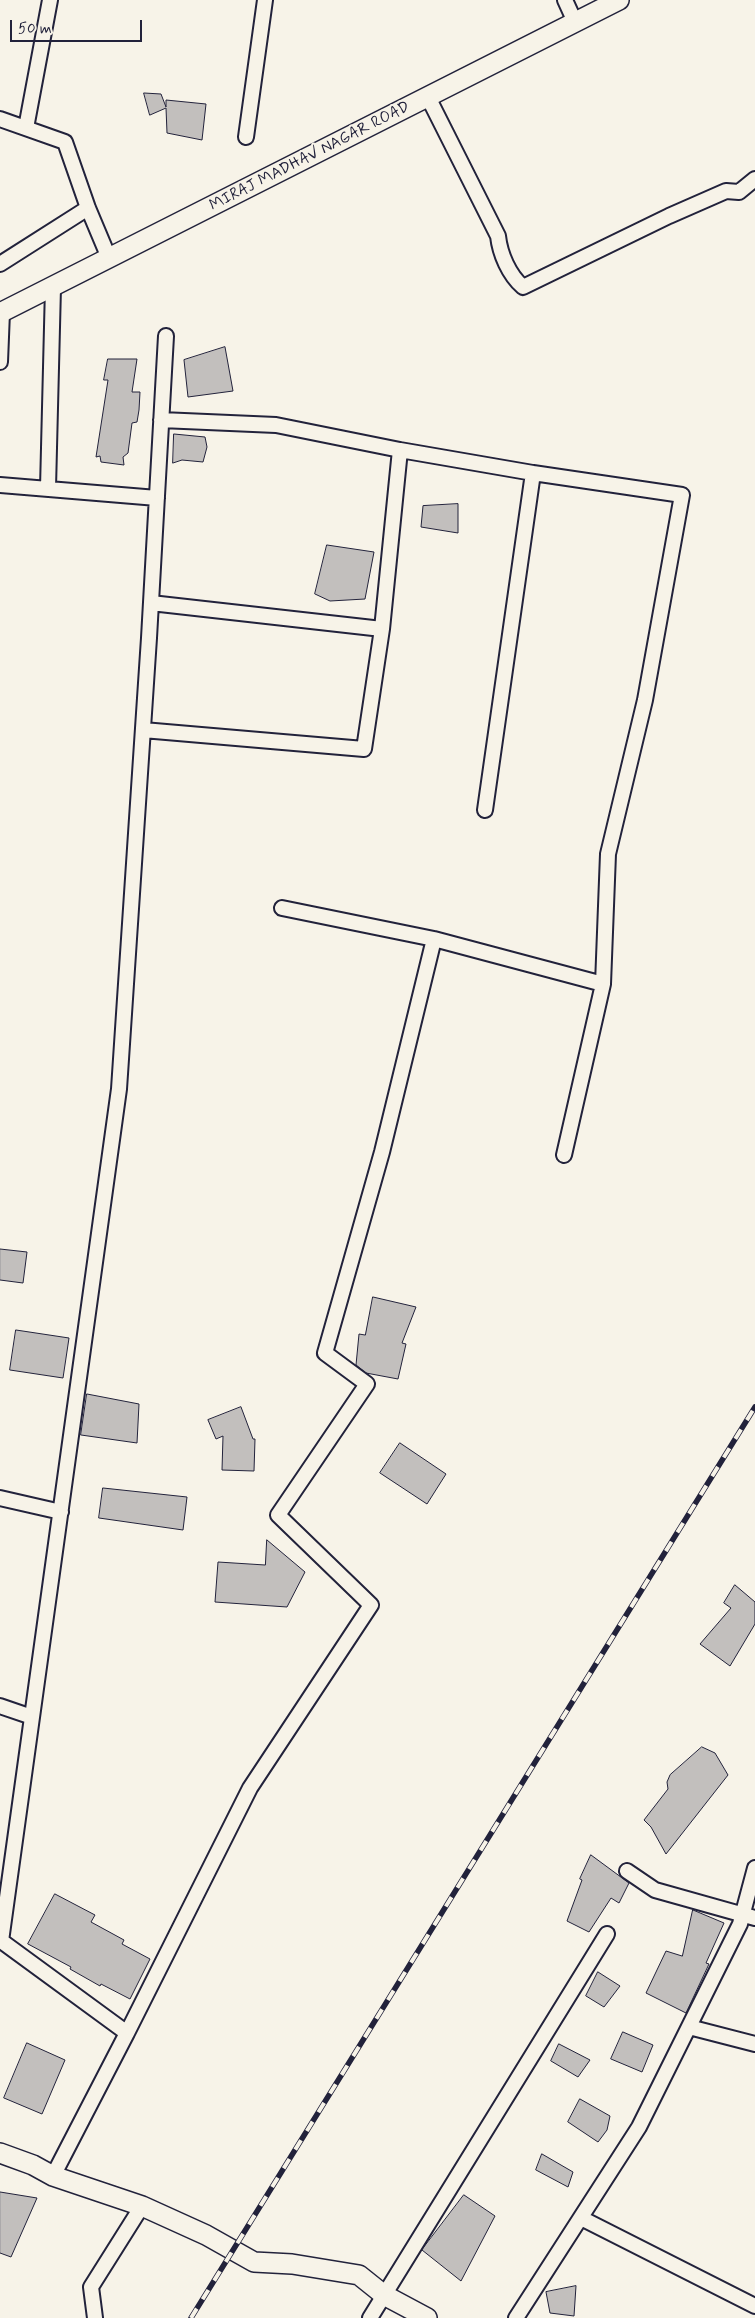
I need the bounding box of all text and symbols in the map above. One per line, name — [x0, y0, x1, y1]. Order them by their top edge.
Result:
scale bar — [12, 10, 145, 42]
text: 50 m — [18, 19, 52, 39]
street label: MIRAJ MADHAV NAGAR ROAD — [207, 98, 413, 216]

